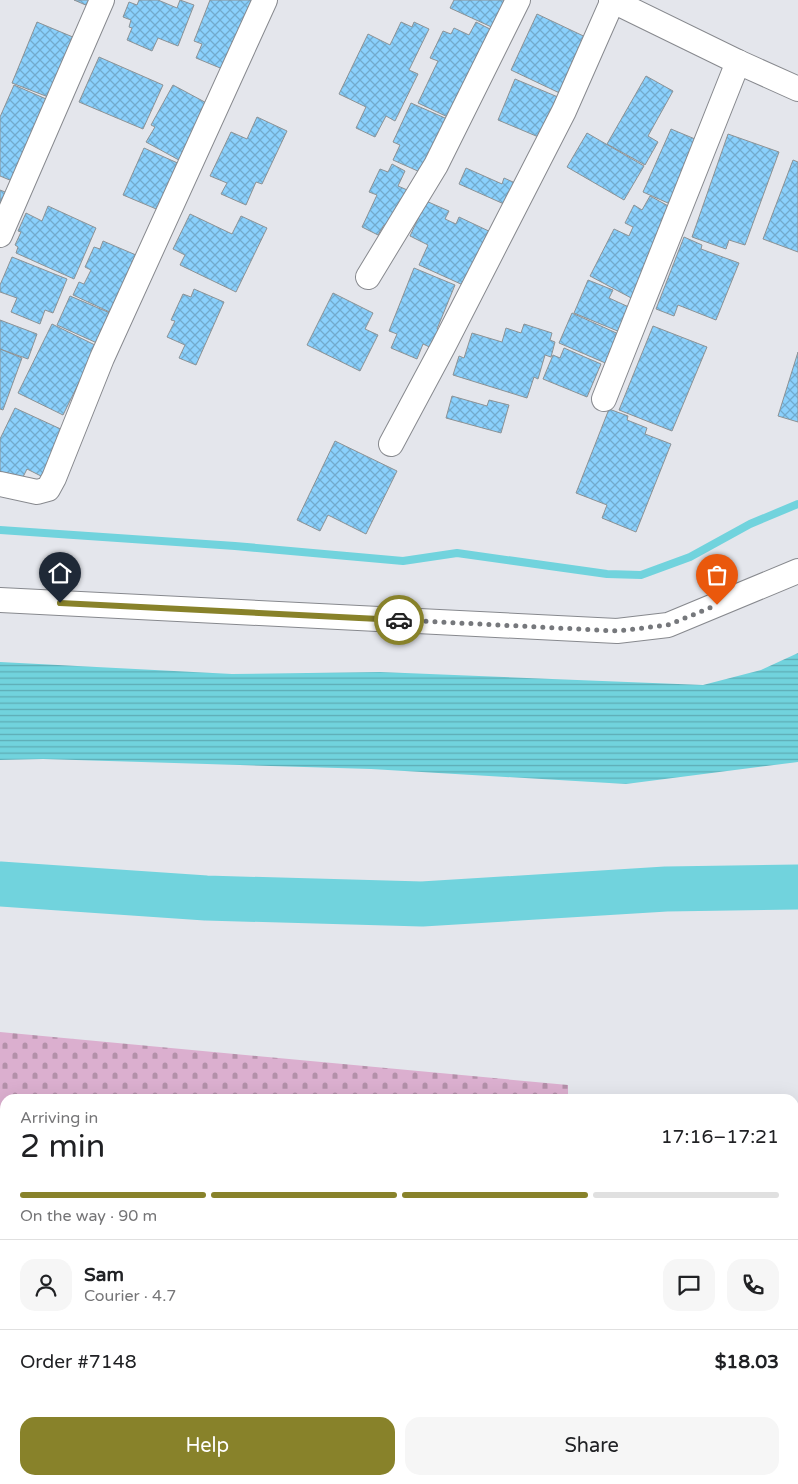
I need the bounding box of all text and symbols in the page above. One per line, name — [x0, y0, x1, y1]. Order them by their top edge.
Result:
pin — [39, 552, 81, 603]
pin — [696, 554, 738, 605]
icon: home — [46, 559, 74, 587]
icon: bag — [703, 561, 731, 589]
courier — [374, 595, 424, 645]
icon: car — [385, 606, 413, 634]
text: Arriving in — [20, 1108, 98, 1128]
text: 17:16–17:21 — [661, 1126, 779, 1148]
text: 2 min — [20, 1128, 105, 1166]
text: On the way · 90 m — [20, 1206, 157, 1226]
button: person — [20, 1259, 72, 1311]
button: chat — [663, 1259, 715, 1311]
button: phone — [727, 1259, 779, 1311]
text: Sam — [84, 1264, 124, 1286]
text: Courier · 4.7 — [84, 1286, 176, 1306]
text: Order #7148 — [20, 1351, 137, 1373]
text: $18.03 — [715, 1351, 779, 1373]
button: Help — [20, 1417, 395, 1475]
button: Share — [405, 1417, 779, 1475]

